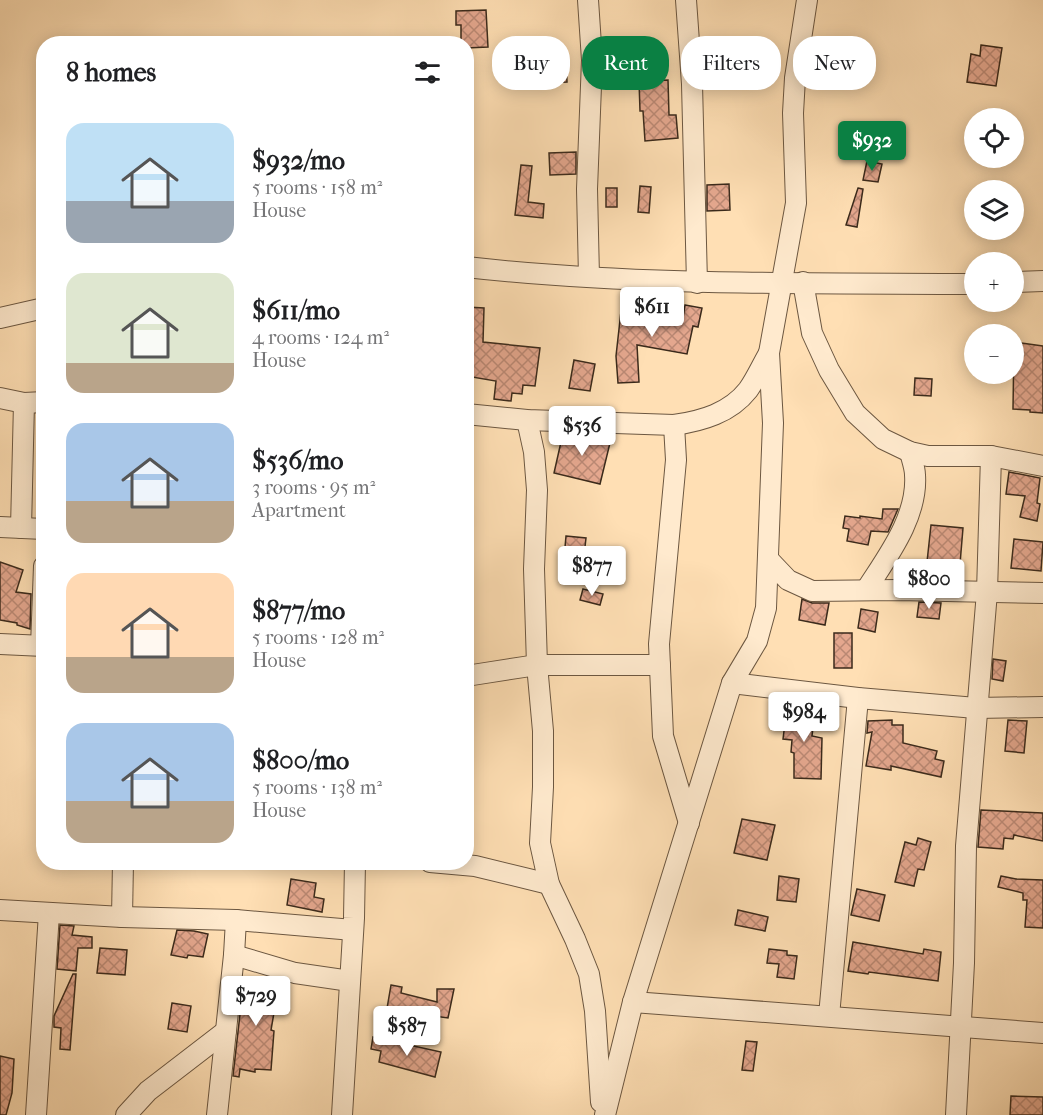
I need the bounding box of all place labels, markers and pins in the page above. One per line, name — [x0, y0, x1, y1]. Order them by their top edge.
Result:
pin: $932 — [836, 121, 908, 172]
pin: $611 — [616, 287, 688, 338]
pin: $536 — [546, 406, 618, 457]
pin: $877 — [556, 546, 628, 597]
pin: $800 — [893, 559, 965, 610]
pin: $984 — [768, 692, 840, 743]
pin: $729 — [220, 976, 292, 1027]
pin: $587 — [371, 1006, 443, 1057]

